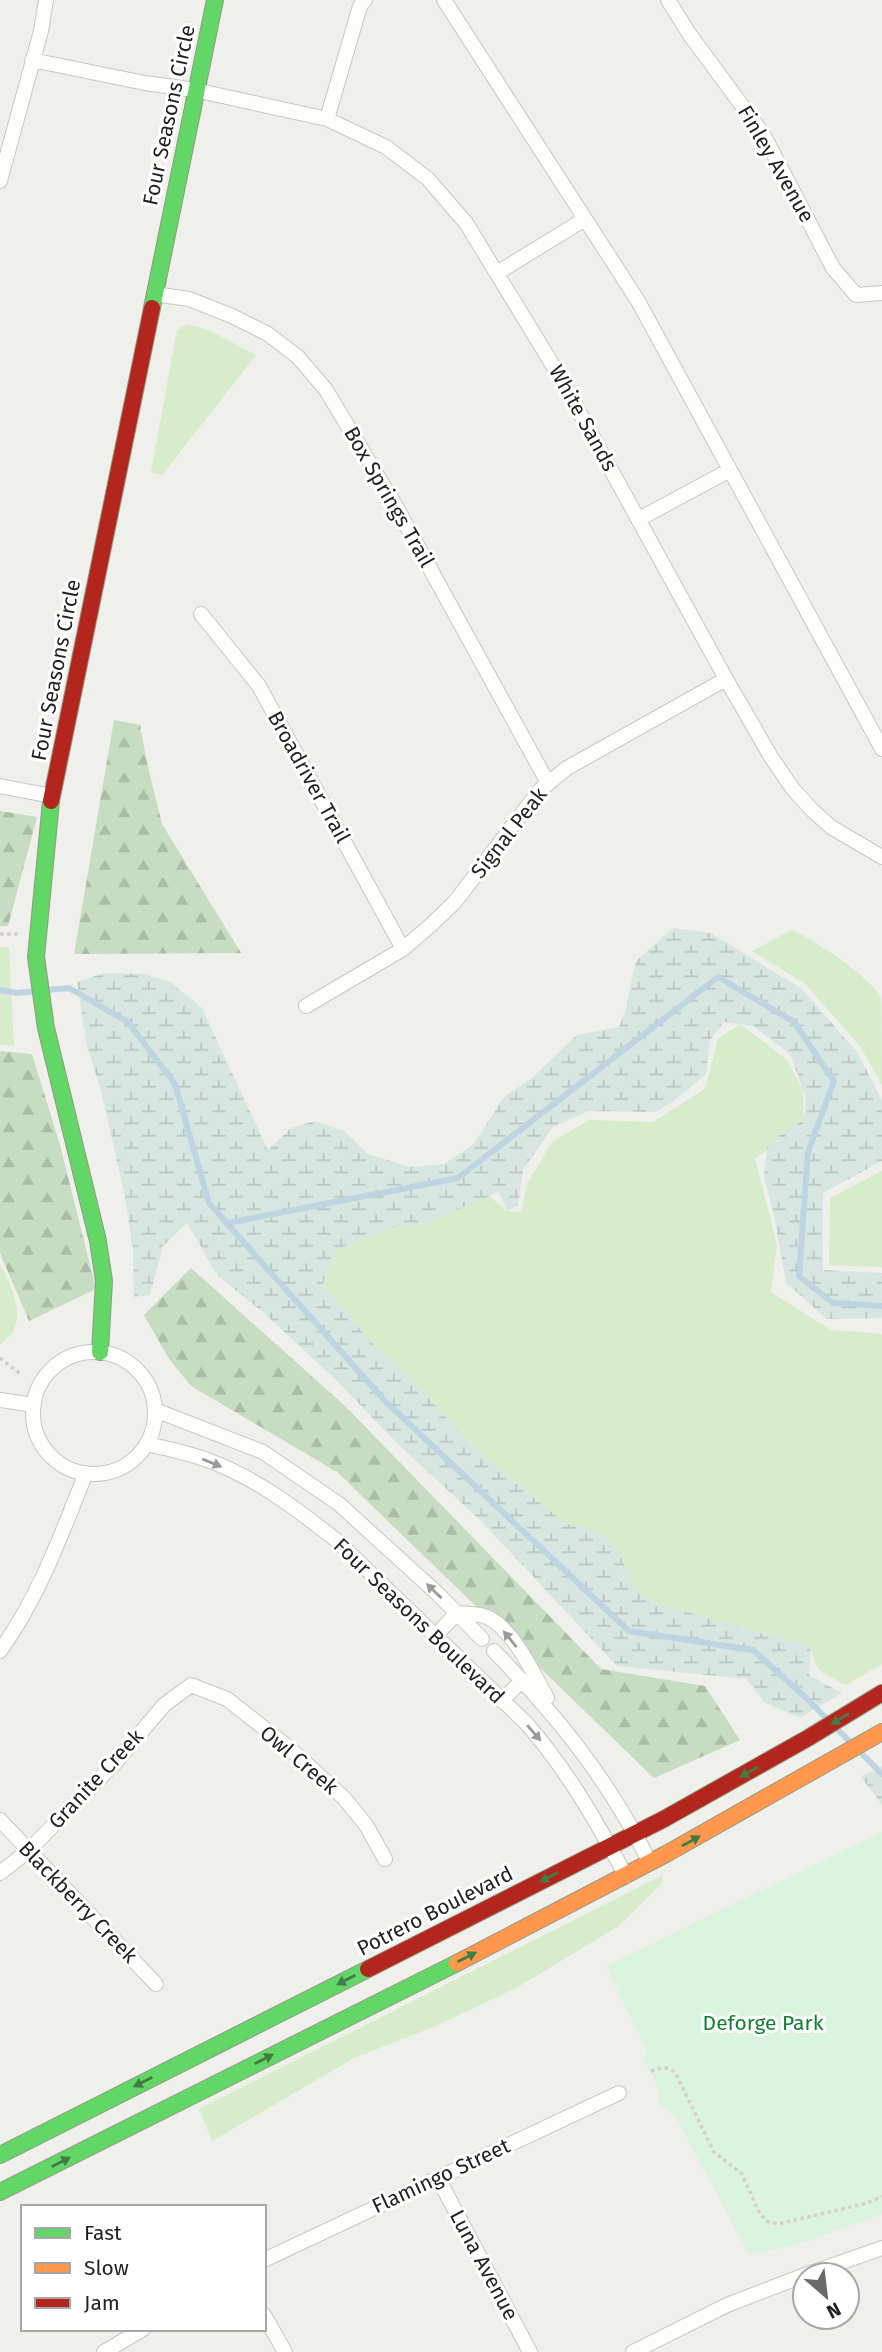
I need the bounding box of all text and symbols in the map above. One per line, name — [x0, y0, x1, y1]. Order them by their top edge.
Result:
street label: Four Seasons Circle — [137, 22, 201, 208]
street label: Finley Avenue — [732, 101, 820, 227]
street label: White Sands — [543, 360, 623, 476]
street label: Box Springs Trail — [338, 422, 440, 572]
street label: Four Seasons Circle — [26, 577, 86, 763]
street label: Broadriver Trail — [262, 707, 356, 847]
street label: Signal Peak — [465, 782, 553, 884]
one-way arrow — [202, 1457, 223, 1468]
street label: Four Seasons Boulevard — [328, 1533, 510, 1709]
one-way arrow — [426, 1583, 443, 1599]
one-way arrow — [503, 1630, 518, 1647]
one-way arrow — [830, 1712, 849, 1725]
street label: Owl Creek — [255, 1720, 343, 1800]
street label: Granite Creek — [43, 1723, 149, 1834]
one-way arrow — [526, 1724, 542, 1742]
one-way arrow — [739, 1766, 759, 1778]
one-way arrow — [681, 1835, 701, 1847]
street label: Blackberry Creek — [13, 1836, 143, 1969]
street label: Potrero Boulevard — [353, 1860, 517, 1962]
one-way arrow — [539, 1872, 559, 1883]
one-way arrow — [457, 1951, 477, 1962]
one-way arrow — [336, 1974, 356, 1985]
park label: Deforge Park — [703, 2010, 824, 2036]
one-way arrow — [254, 2054, 274, 2065]
one-way arrow — [133, 2077, 153, 2088]
street label: Flamingo Street — [368, 2133, 514, 2219]
one-way arrow — [51, 2156, 71, 2167]
legend — [21, 2205, 266, 2331]
street label: Luna Avenue — [444, 2205, 524, 2325]
text: Fast — [84, 2220, 122, 2246]
text: Slow — [84, 2255, 129, 2281]
north arrow — [791, 2261, 861, 2331]
text: Jam — [84, 2290, 120, 2316]
text: N — [823, 2297, 845, 2324]

